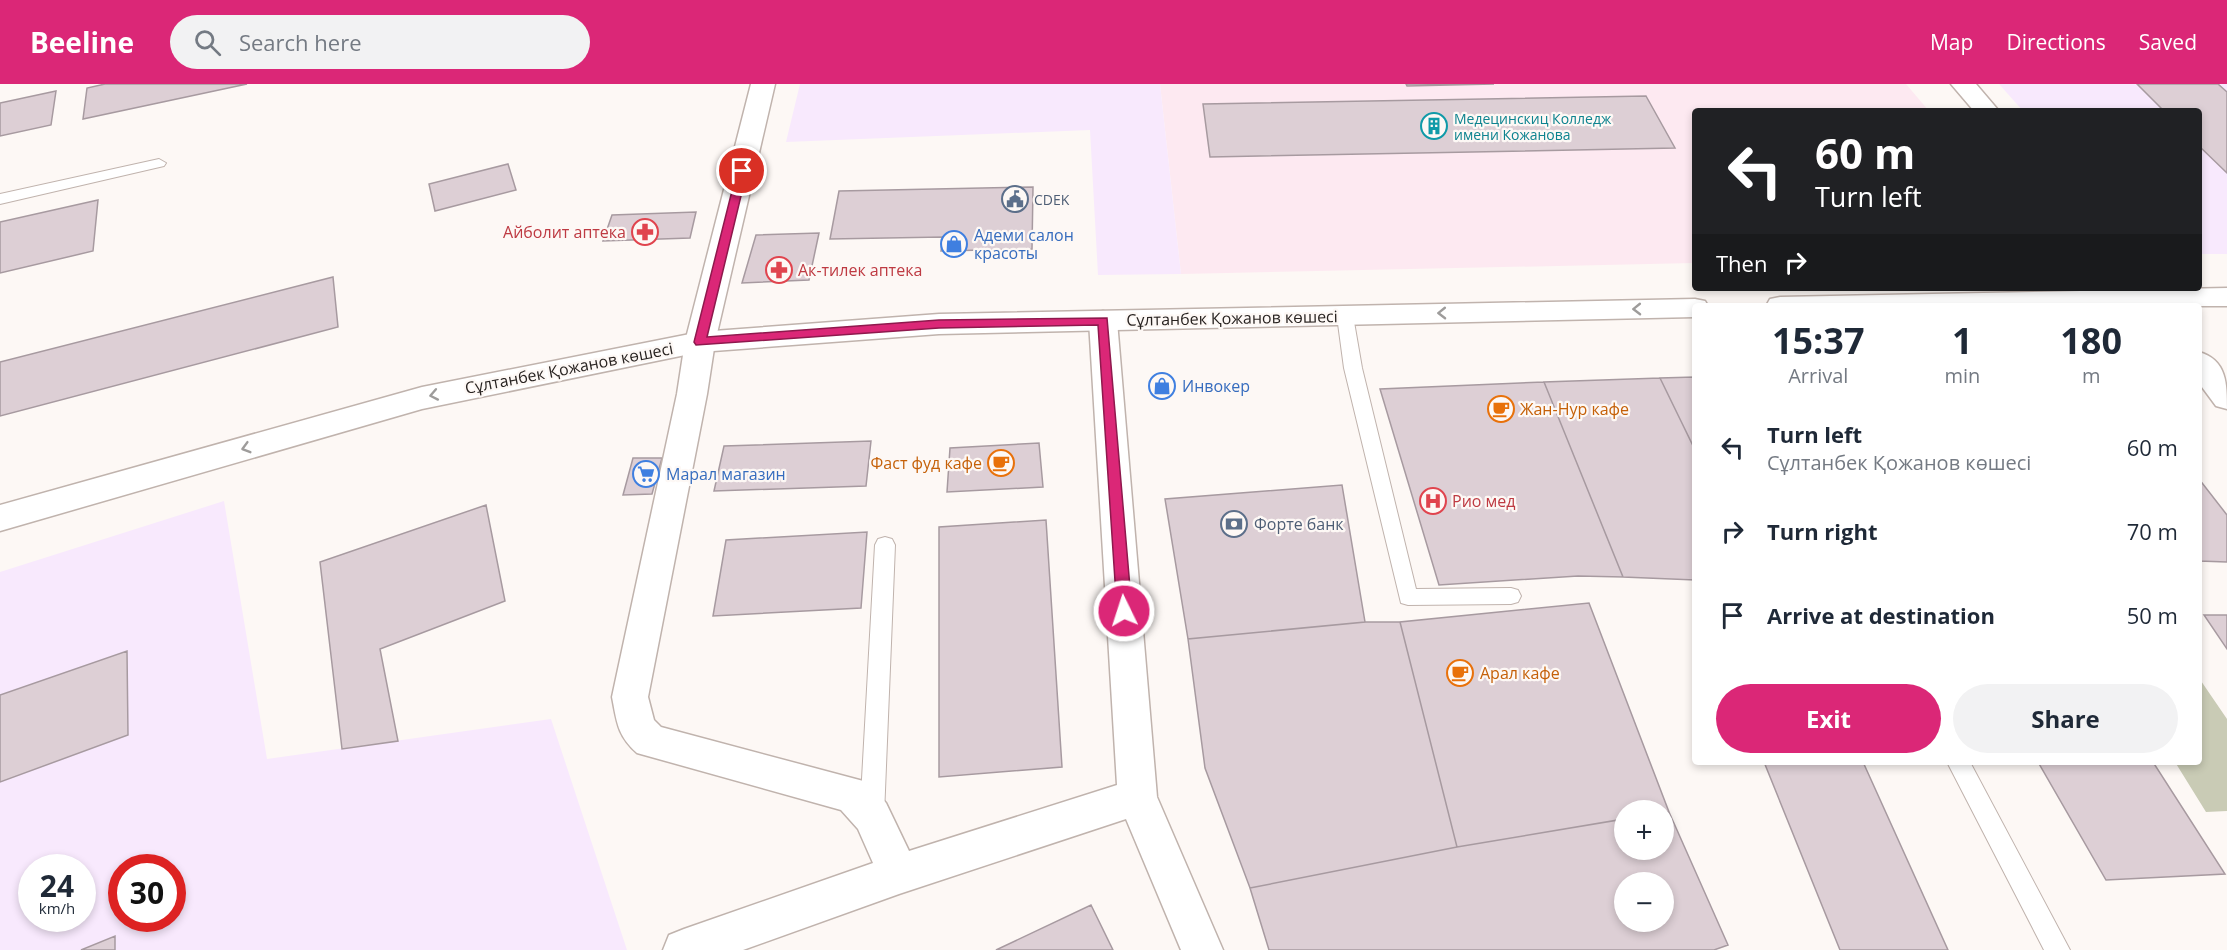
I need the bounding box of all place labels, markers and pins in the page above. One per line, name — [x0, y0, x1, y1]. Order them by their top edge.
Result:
place label: Медецинскиц Колледж имени Кожанова — [1454, 109, 1612, 144]
building icon: Медецинскиц Колледж имени Кожанова — [1419, 111, 1449, 141]
pin — [716, 145, 767, 196]
public building icon: CDEK — [1000, 184, 1030, 214]
place label: CDEK — [1034, 190, 1070, 209]
pharmacy icon: Айболит аптека — [630, 217, 660, 247]
place label: Айболит аптека — [503, 221, 626, 243]
place label: Адеми салон красоты — [974, 224, 1074, 264]
shop icon: Адеми салон красоты — [939, 229, 969, 259]
pharmacy icon: Ак-тилек аптека — [764, 255, 794, 285]
place label: Ак-тилек аптека — [798, 259, 922, 281]
shop icon: Инвокер — [1147, 371, 1177, 401]
place label: Инвокер — [1182, 375, 1250, 397]
cafe icon: Жан-Нур кафе — [1486, 394, 1516, 424]
place label: Жан-Нур кафе — [1520, 398, 1629, 420]
cafe icon: Фаст фуд кафе — [986, 448, 1016, 478]
place label: Фаст фуд кафе — [871, 452, 982, 474]
supermarket icon: Марал магазин — [631, 459, 661, 489]
place label: Марал магазин — [666, 463, 786, 485]
hospital icon: Рио мед — [1418, 486, 1448, 516]
place label: Рио мед — [1452, 490, 1516, 512]
bank icon: Форте банк — [1219, 509, 1249, 539]
place label: Форте банк — [1254, 513, 1344, 535]
cafe icon: Арал кафе — [1445, 658, 1475, 688]
place label: Арал кафе — [1480, 662, 1560, 684]

